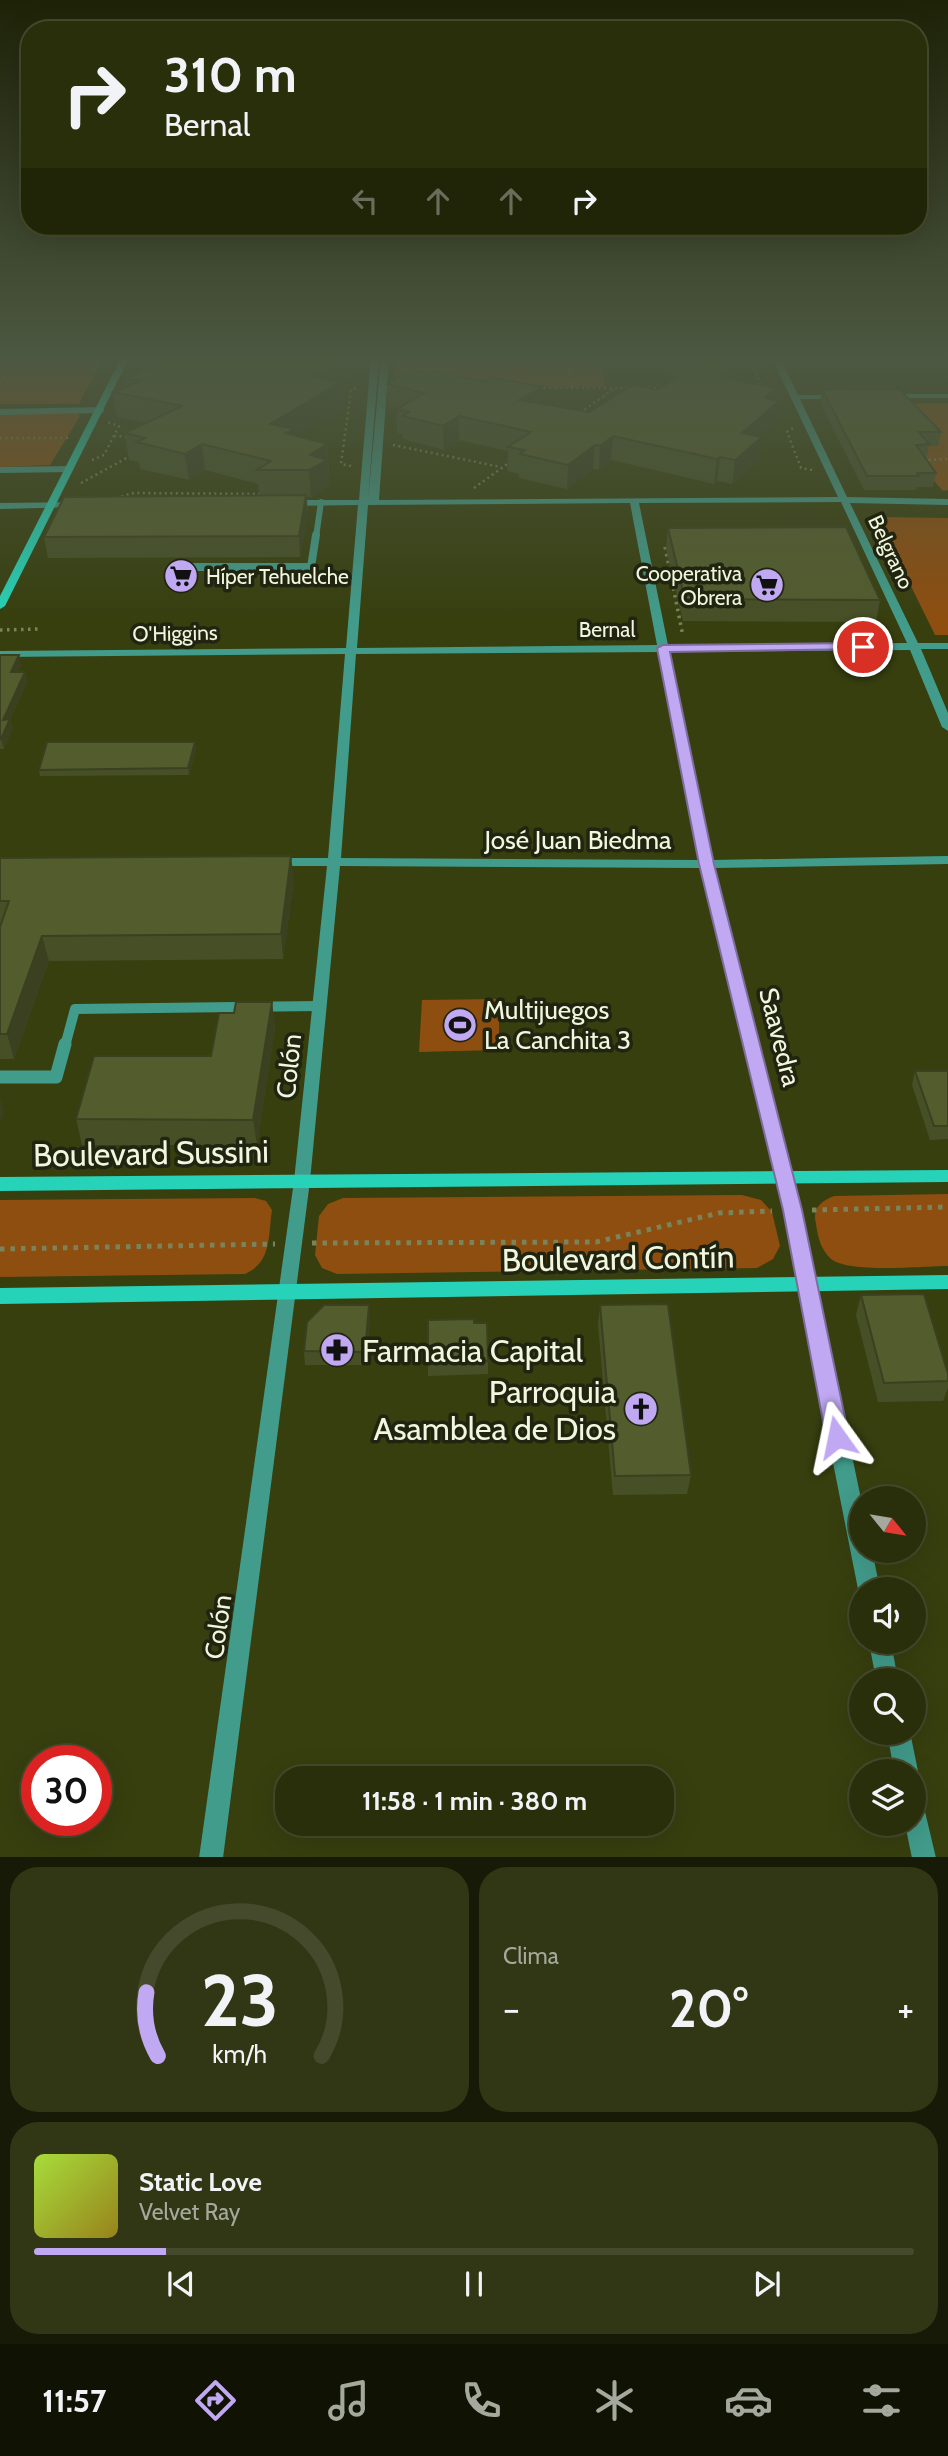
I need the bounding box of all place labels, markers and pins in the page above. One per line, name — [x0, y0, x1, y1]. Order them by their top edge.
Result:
supermarket icon: Híper Tehuelche — [162, 557, 200, 595]
place label: Cooperativa Obrera — [636, 561, 742, 610]
place label: Híper Tehuelche — [206, 564, 349, 589]
supermarket icon: Cooperativa Obrera — [748, 566, 786, 604]
pin — [833, 617, 893, 677]
place label: Multijuegos La Canchita 3 — [484, 994, 631, 1056]
sports icon: Multijuegos La Canchita 3 — [441, 1006, 479, 1044]
pharmacy icon: Farmacia Capital — [318, 1331, 356, 1369]
place label: Farmacia Capital — [362, 1331, 584, 1370]
place label: Parroquia Asamblea de Dios — [374, 1372, 617, 1448]
church icon: Parroquia Asamblea de Dios — [622, 1390, 660, 1428]

